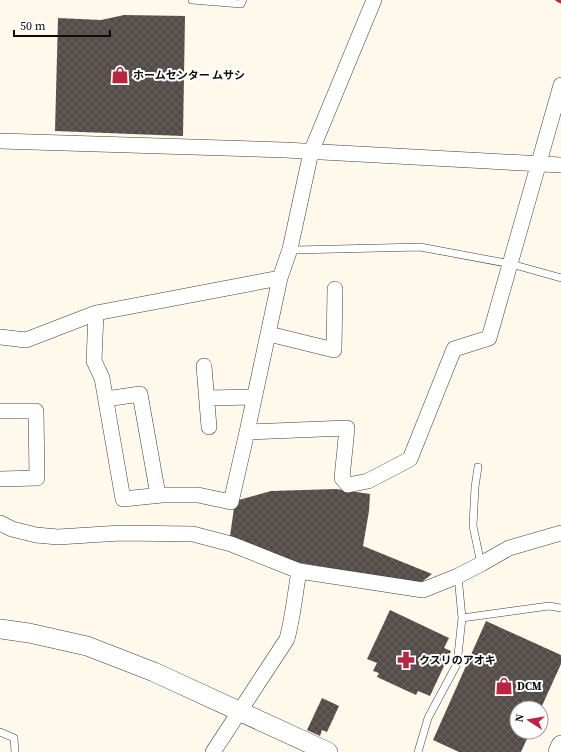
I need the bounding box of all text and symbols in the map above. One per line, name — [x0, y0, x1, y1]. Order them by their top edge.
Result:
scale bar — [14, 12, 110, 38]
text: 50 m — [20, 18, 46, 34]
shop icon: ホームセンター ムサシ — [110, 65, 130, 85]
place label: ホームセンター ムサシ — [133, 68, 245, 83]
pharmacy icon: クスリのアオキ — [396, 650, 416, 670]
place label: クスリのアオキ — [419, 653, 496, 668]
shop icon: DCM — [494, 676, 514, 696]
place label: DCM — [517, 679, 542, 694]
north arrow — [509, 700, 549, 740]
text: N — [512, 713, 528, 724]

